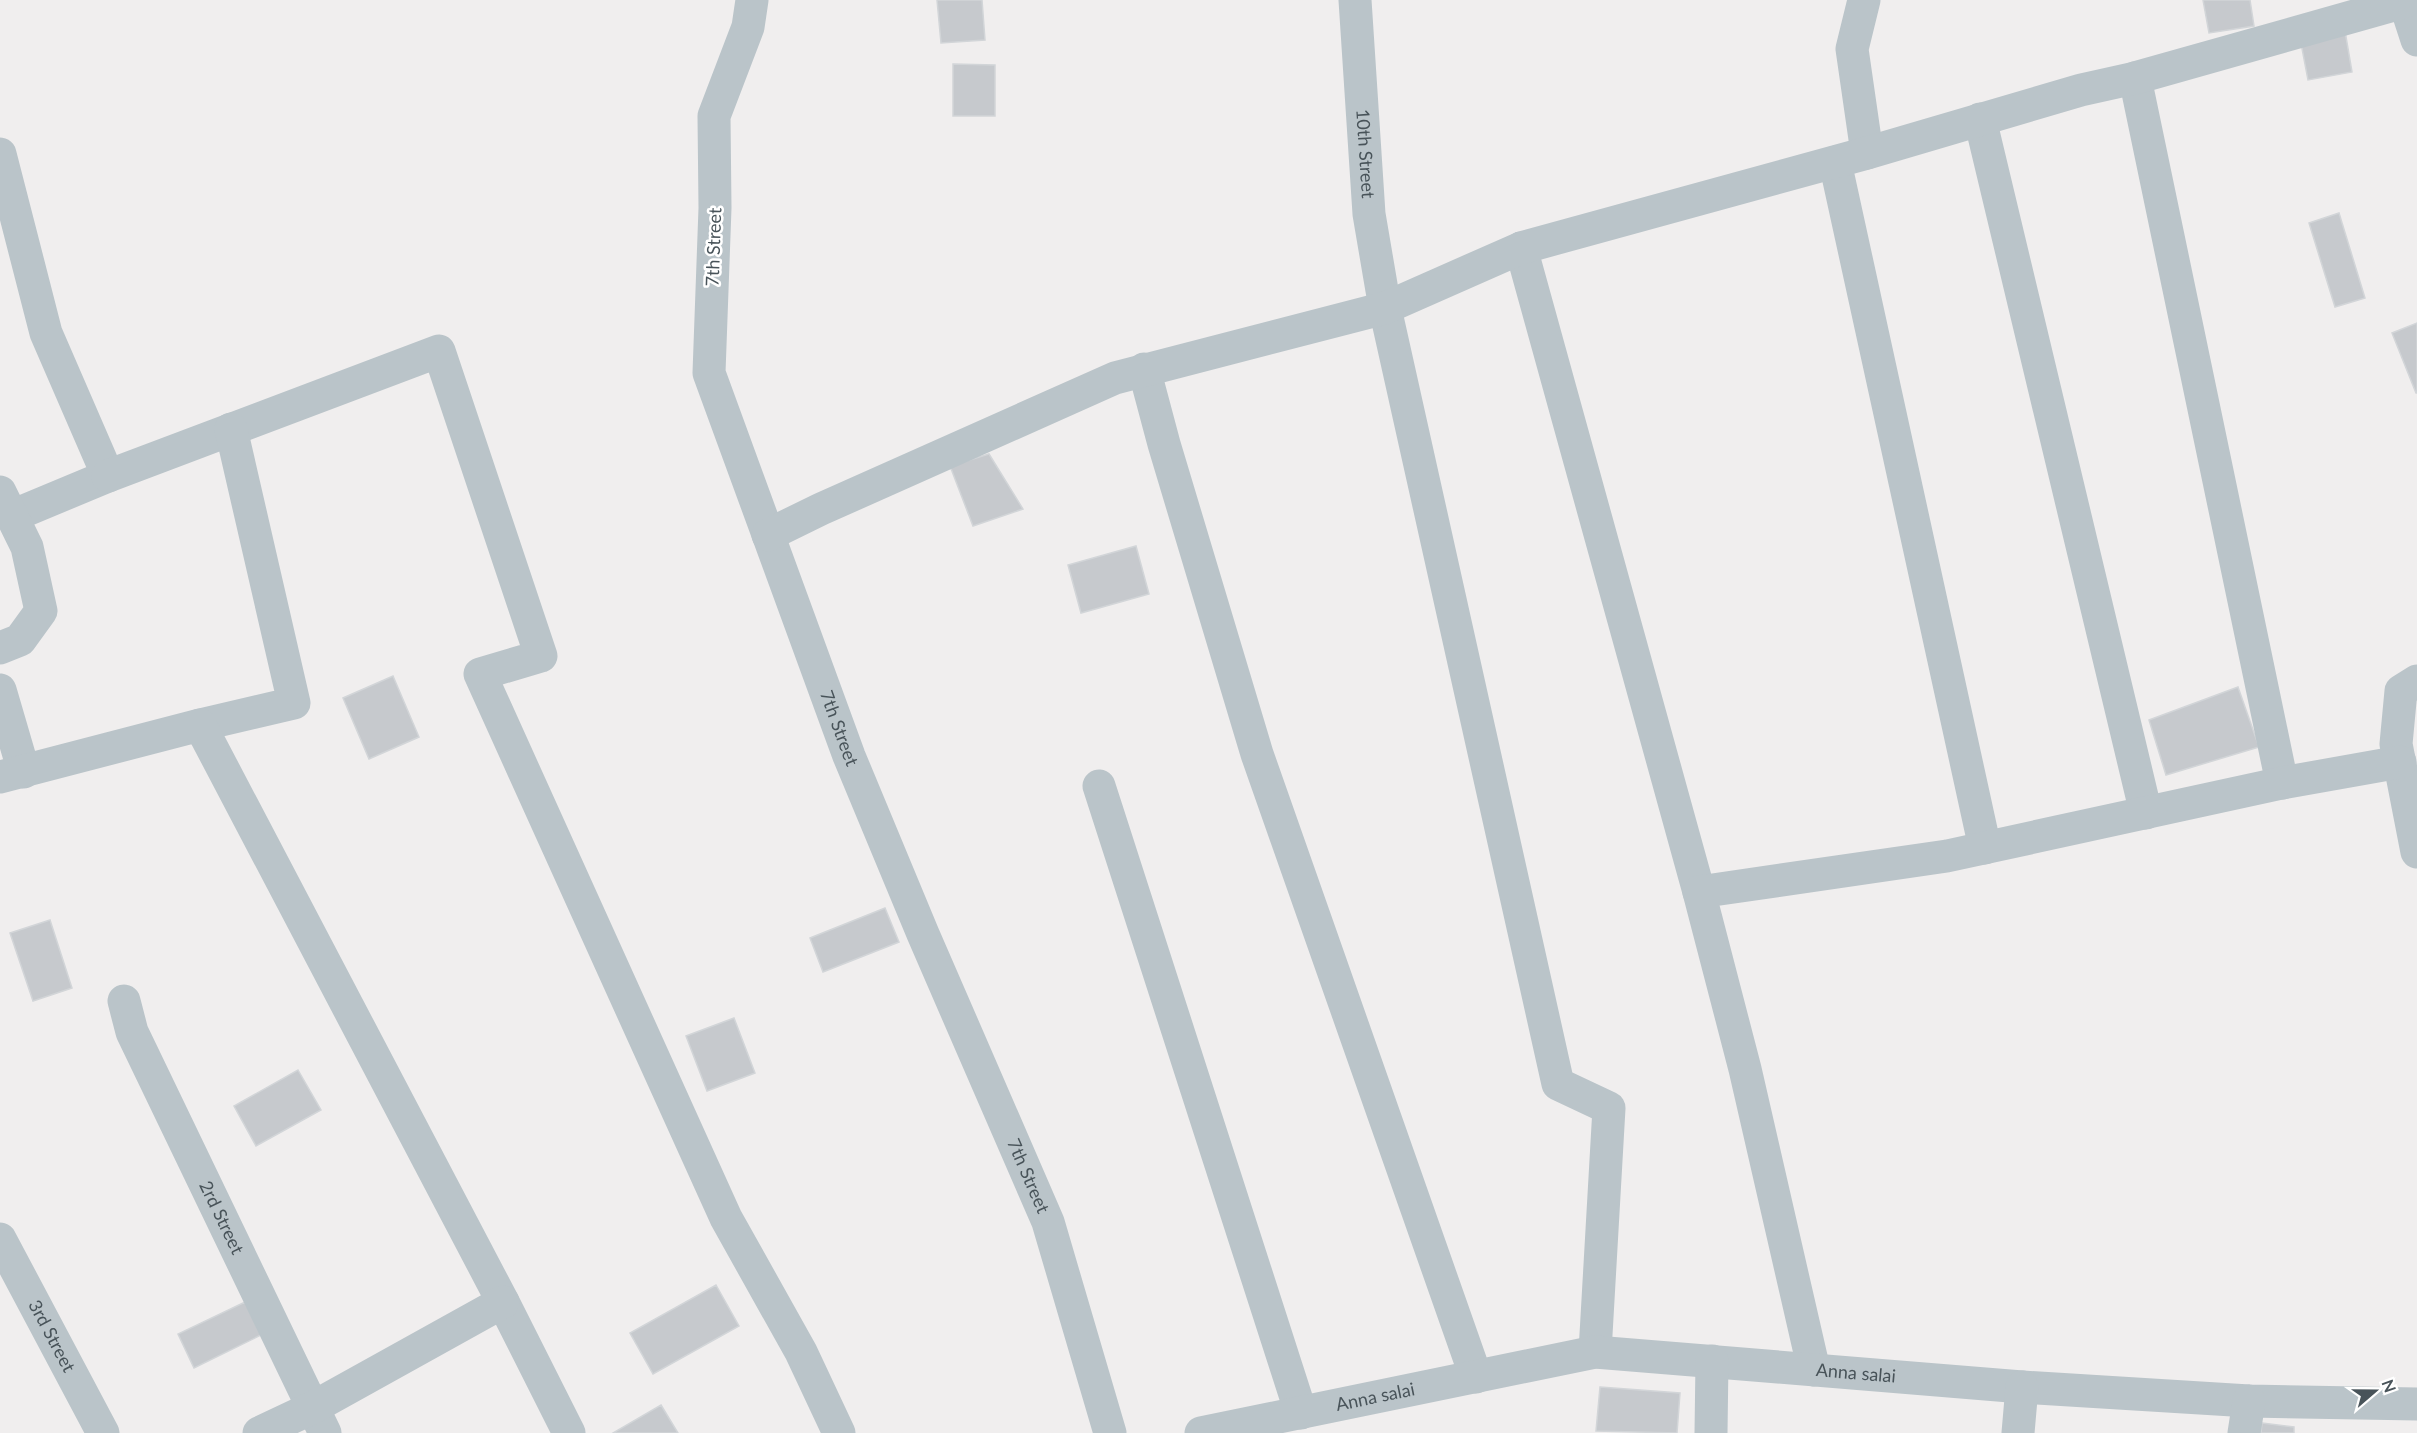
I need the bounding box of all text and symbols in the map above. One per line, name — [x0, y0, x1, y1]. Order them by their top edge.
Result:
street label: 10th Street — [1352, 108, 1380, 200]
street label: 7th Street — [701, 207, 725, 287]
street label: 7th Street — [816, 687, 864, 770]
street label: 7th Street — [1003, 1135, 1055, 1217]
street label: 2rd Street — [195, 1177, 249, 1258]
street label: 3rd Street — [24, 1296, 81, 1376]
street label: Anna salai — [1815, 1358, 1897, 1387]
north arrow — [2345, 1361, 2405, 1421]
street label: Anna salai — [1334, 1377, 1417, 1415]
text: N — [2379, 1377, 2401, 1395]

